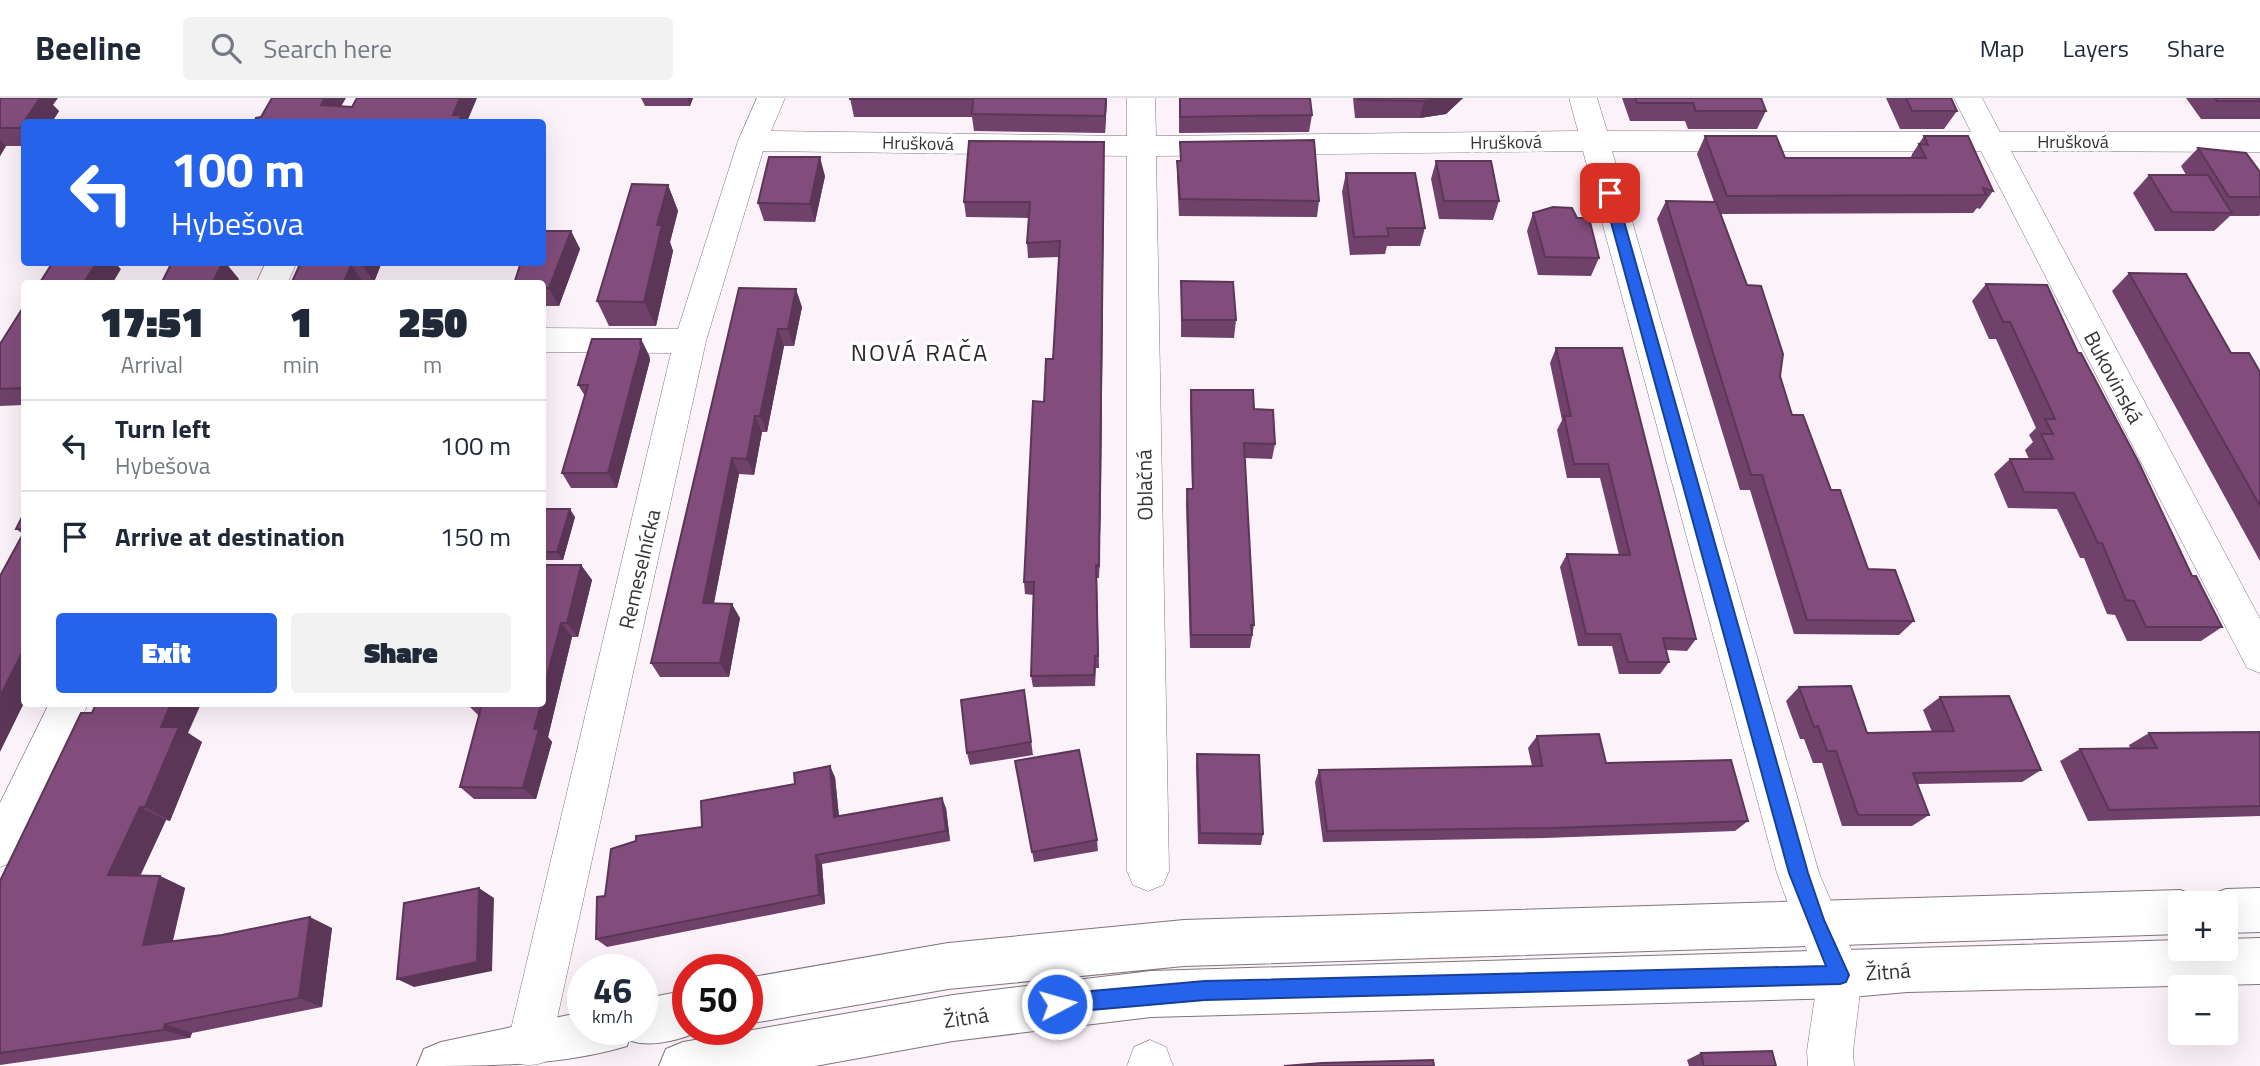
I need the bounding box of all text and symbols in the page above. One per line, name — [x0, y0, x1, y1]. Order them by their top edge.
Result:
search box — [183, 17, 673, 80]
text: Beeline — [35, 23, 141, 73]
icon: search — [207, 29, 245, 67]
text: Search here — [263, 29, 392, 68]
text: Map — [1980, 30, 2025, 66]
text: Layers — [2063, 30, 2129, 66]
text: Share — [2167, 30, 2225, 66]
street label: Hrušková — [1470, 128, 1542, 156]
street label: Hrušková — [2037, 128, 2109, 155]
street label: Hrušková — [882, 129, 954, 157]
text: 100 m — [171, 131, 305, 206]
icon: left — [56, 147, 147, 238]
pin — [1580, 163, 1640, 223]
icon: arrive — [1591, 174, 1629, 212]
text: Hybešova — [171, 199, 304, 247]
text: 17:51 — [100, 289, 204, 353]
text: 1 — [290, 289, 313, 353]
text: 250 — [398, 289, 467, 353]
street label: Bukovinská — [2076, 325, 2152, 430]
district label: NOVÁ RAČA — [851, 334, 989, 370]
text: Arrival — [121, 347, 183, 382]
text: min — [283, 347, 319, 382]
text: m — [423, 347, 442, 382]
text: Turn left — [115, 409, 210, 448]
text: 100 m — [440, 426, 511, 465]
icon: left — [56, 427, 94, 465]
text: Hybešova — [115, 448, 210, 483]
street label: Oblačná — [1127, 449, 1161, 521]
street label: Remeselnícka — [610, 505, 668, 632]
text: Arrive at destination — [115, 517, 345, 556]
text: 150 m — [440, 517, 511, 556]
icon: arrive — [56, 518, 94, 556]
button: Exit — [56, 613, 277, 693]
button: Share — [291, 613, 511, 693]
map controls — [2168, 891, 2238, 1045]
button: + — [2168, 891, 2238, 961]
street label: Žitná — [1864, 953, 1912, 989]
speed limit sign: 50 — [672, 954, 763, 1045]
text: 46 — [593, 963, 632, 1017]
position arrow — [1020, 967, 1094, 1041]
button: − — [2168, 975, 2238, 1045]
street label: Žitná — [941, 998, 991, 1036]
text: km/h — [592, 1003, 633, 1030]

